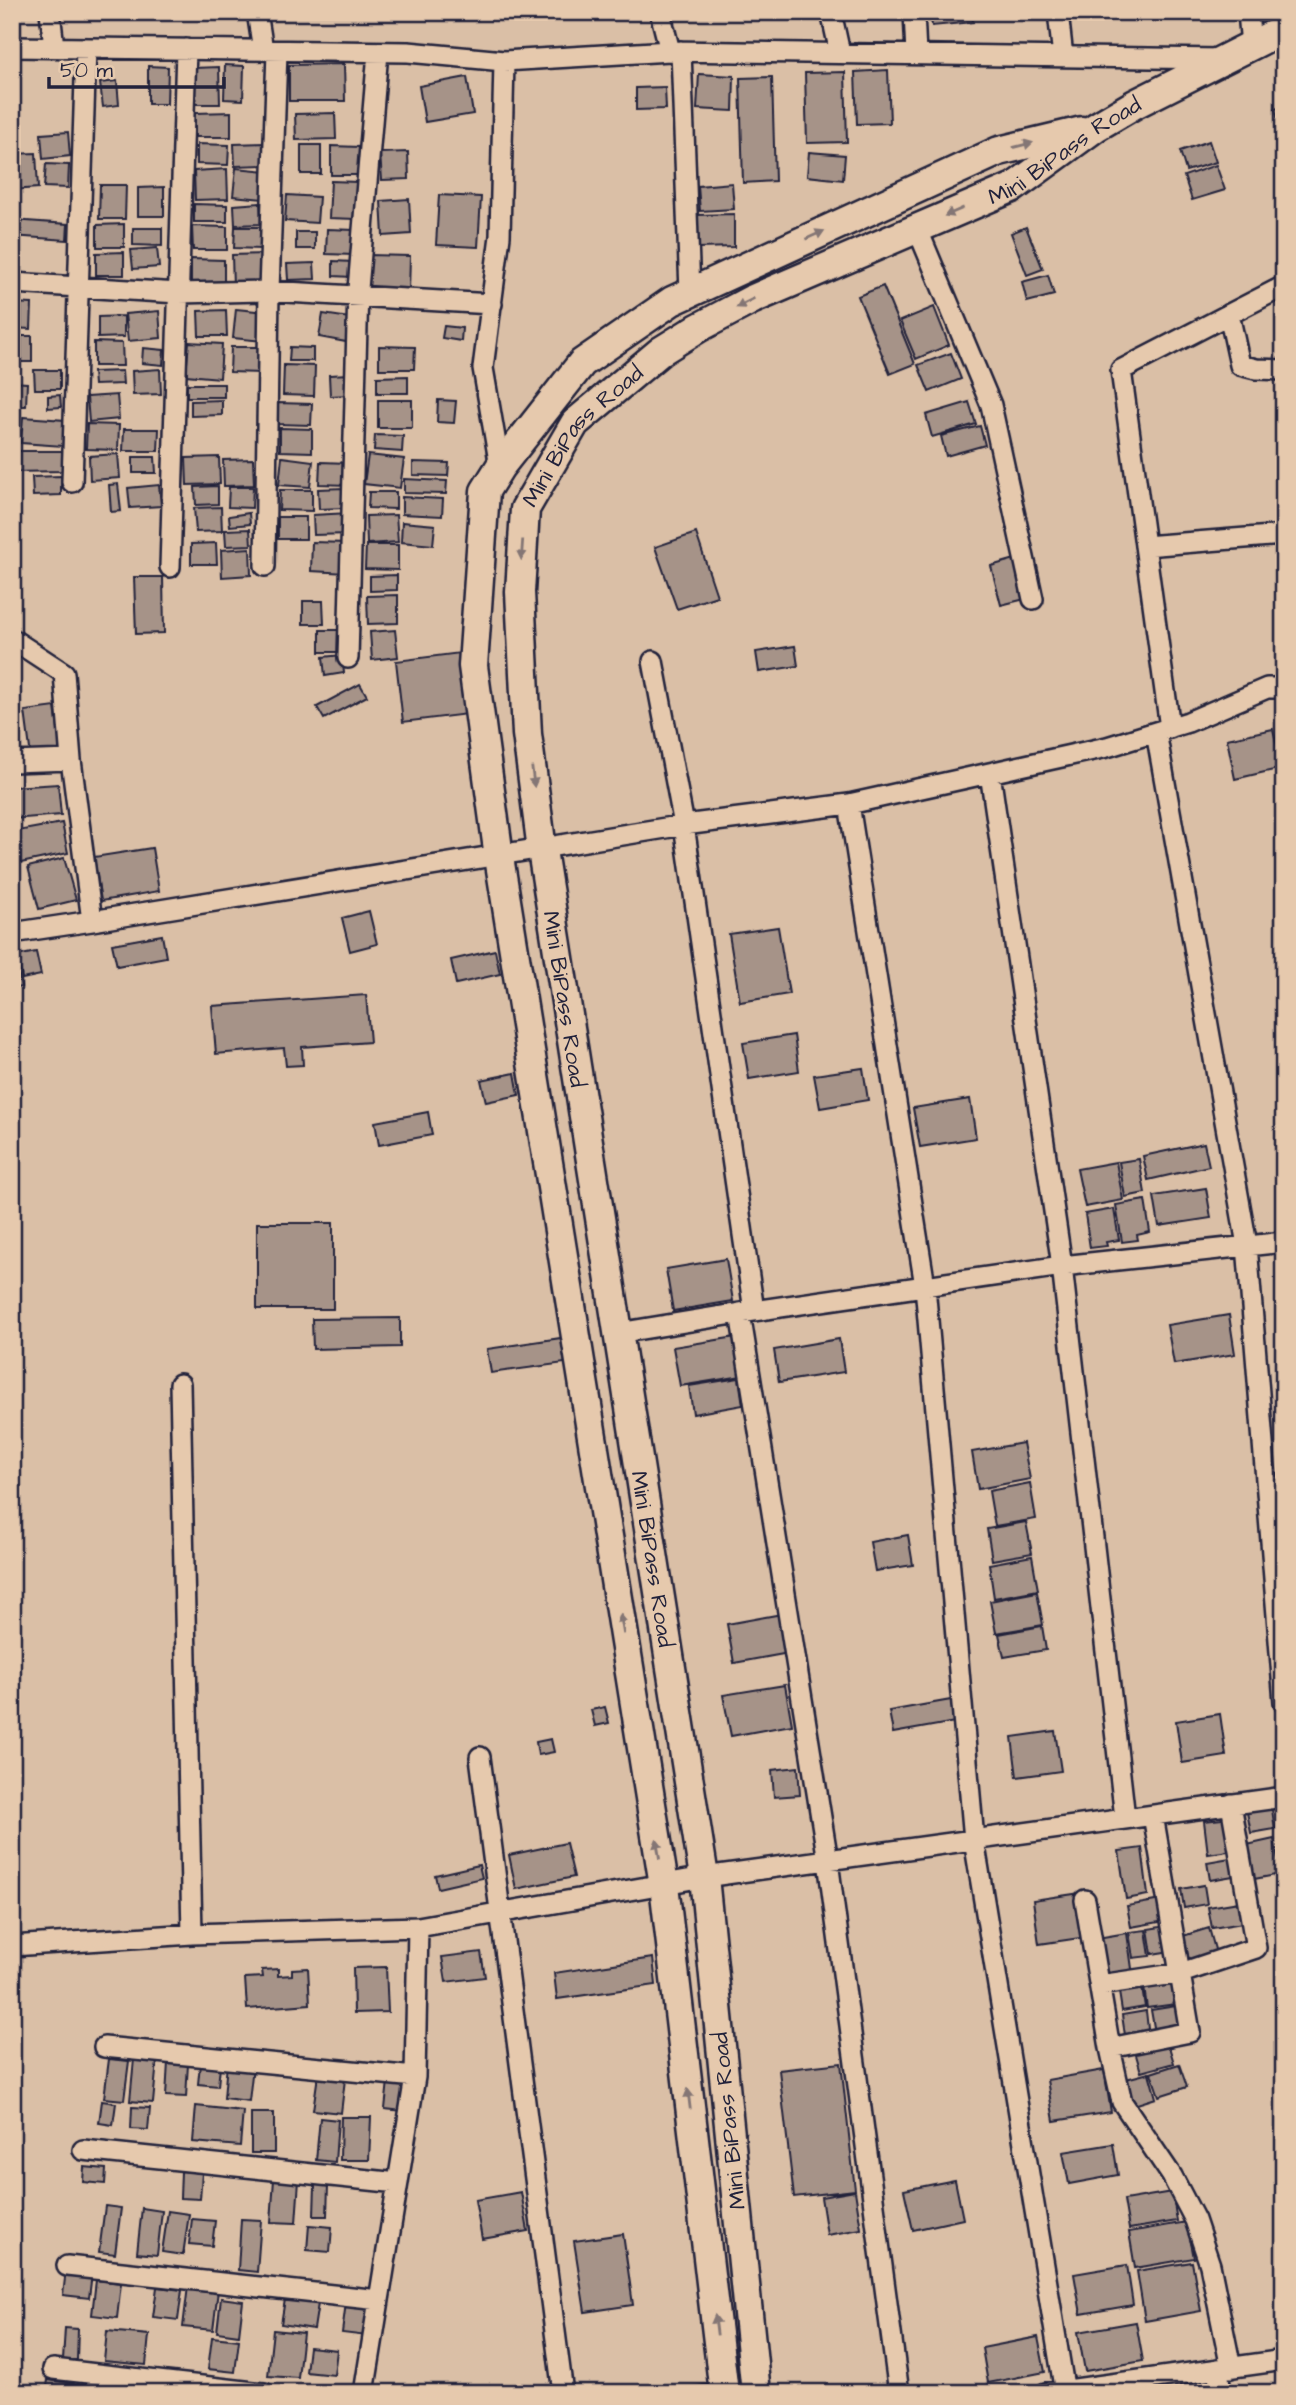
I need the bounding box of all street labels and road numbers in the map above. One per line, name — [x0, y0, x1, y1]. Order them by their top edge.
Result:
street label: Mini BiPass Road — [983, 89, 1147, 213]
street label: Mini BiPass Road — [515, 357, 650, 513]
street label: Mini BiPass Road — [534, 909, 594, 1090]
street label: Mini BiPass Road — [622, 1469, 682, 1650]
street label: Mini BiPass Road — [704, 2030, 754, 2211]

